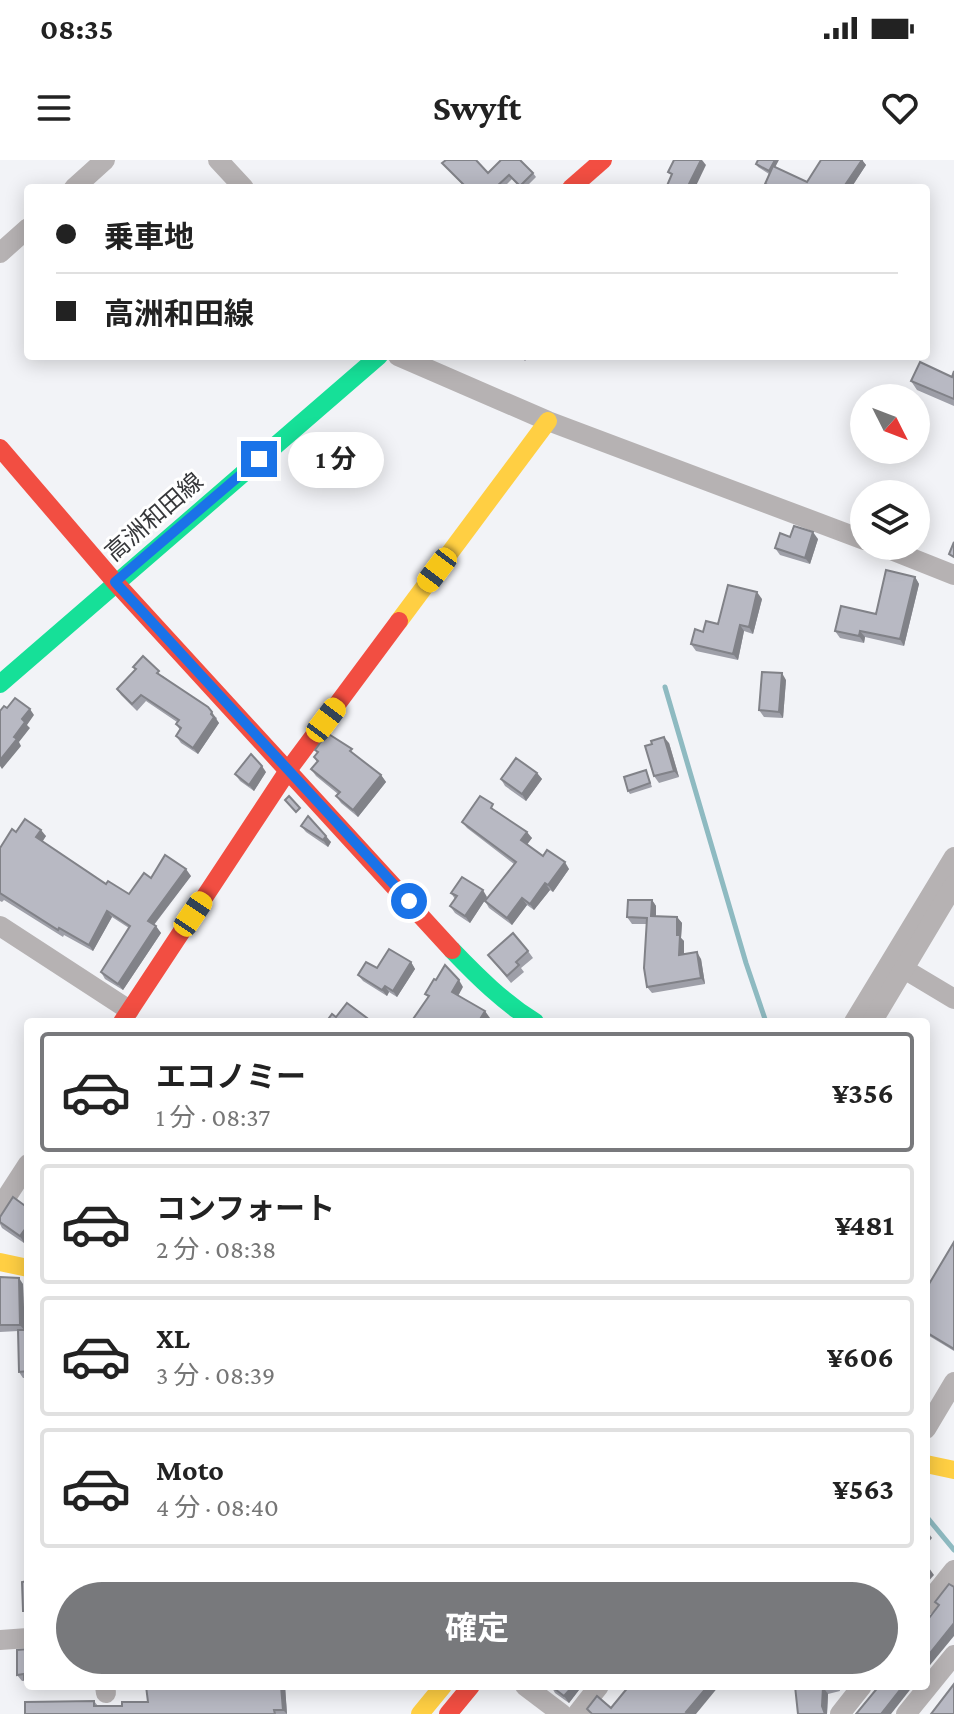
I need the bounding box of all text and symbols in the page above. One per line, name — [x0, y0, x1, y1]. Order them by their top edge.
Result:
text: 08:35 — [40, 12, 113, 45]
icon: menu — [32, 86, 76, 130]
icon: heart — [878, 86, 922, 130]
text: Swyft — [433, 88, 521, 128]
text: 乗車地 — [104, 220, 194, 253]
text: 高洲和田線 — [104, 297, 254, 330]
north arrow — [850, 384, 930, 464]
map controls — [850, 384, 930, 560]
callout: 1 分 — [287, 431, 383, 487]
route end — [241, 441, 277, 477]
text: 1 分 — [316, 445, 356, 474]
street label: 高洲和田線 — [100, 467, 208, 566]
button: layers — [850, 480, 930, 560]
car — [413, 544, 461, 596]
car — [302, 694, 350, 746]
route start — [391, 883, 427, 919]
car — [170, 887, 216, 941]
icon: car — [60, 1056, 132, 1128]
text: エコノミー — [156, 1060, 306, 1093]
text: ¥356 — [832, 1076, 894, 1109]
text: 1 分 · 08:37 — [156, 1103, 270, 1132]
icon: car — [60, 1188, 132, 1260]
text: コンフォート — [156, 1192, 335, 1225]
text: ¥481 — [835, 1208, 894, 1241]
text: 2 分 · 08:38 — [156, 1235, 276, 1264]
icon: car — [60, 1320, 132, 1392]
text: XL — [156, 1321, 190, 1354]
text: ¥606 — [827, 1340, 894, 1373]
text: 3 分 · 08:39 — [156, 1361, 275, 1390]
icon: car — [60, 1452, 132, 1524]
text: Moto — [156, 1453, 224, 1486]
text: ¥563 — [832, 1472, 894, 1505]
text: 4 分 · 08:40 — [156, 1493, 279, 1522]
button: 確定 — [56, 1582, 898, 1674]

